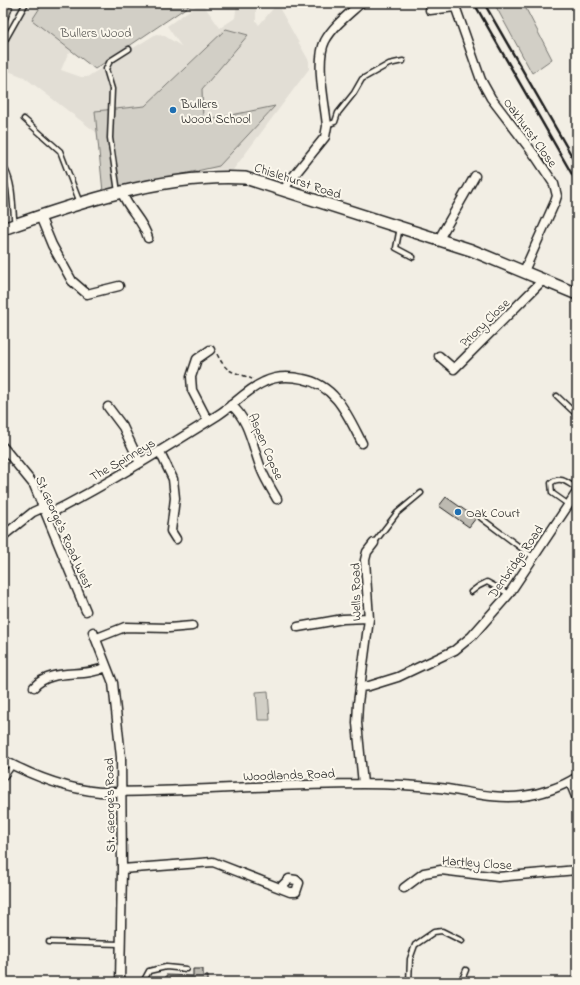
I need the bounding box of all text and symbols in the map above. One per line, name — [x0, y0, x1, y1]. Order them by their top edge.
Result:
park label: Bullers Wood — [59, 24, 132, 43]
street label: Oakhurst Close — [498, 94, 562, 172]
place label: Bullers Wood School — [180, 95, 251, 129]
marker: Bullers Wood School — [168, 105, 178, 115]
street label: Chislehurst Road — [252, 158, 344, 205]
street label: Priory Close — [456, 294, 515, 352]
street label: Aspen Copse — [243, 410, 288, 483]
street label: The Spinneys — [86, 434, 160, 488]
street label: St George's Road West — [29, 473, 97, 593]
place label: Oak Court — [466, 504, 521, 523]
marker: Oak Court — [453, 507, 463, 517]
street label: Denbridge Road — [483, 521, 550, 604]
street label: Wells Road — [346, 562, 367, 621]
street label: St. George's Road — [100, 757, 122, 852]
street label: Woodlands Road — [243, 764, 336, 787]
street label: Hartley Close — [441, 852, 513, 876]

